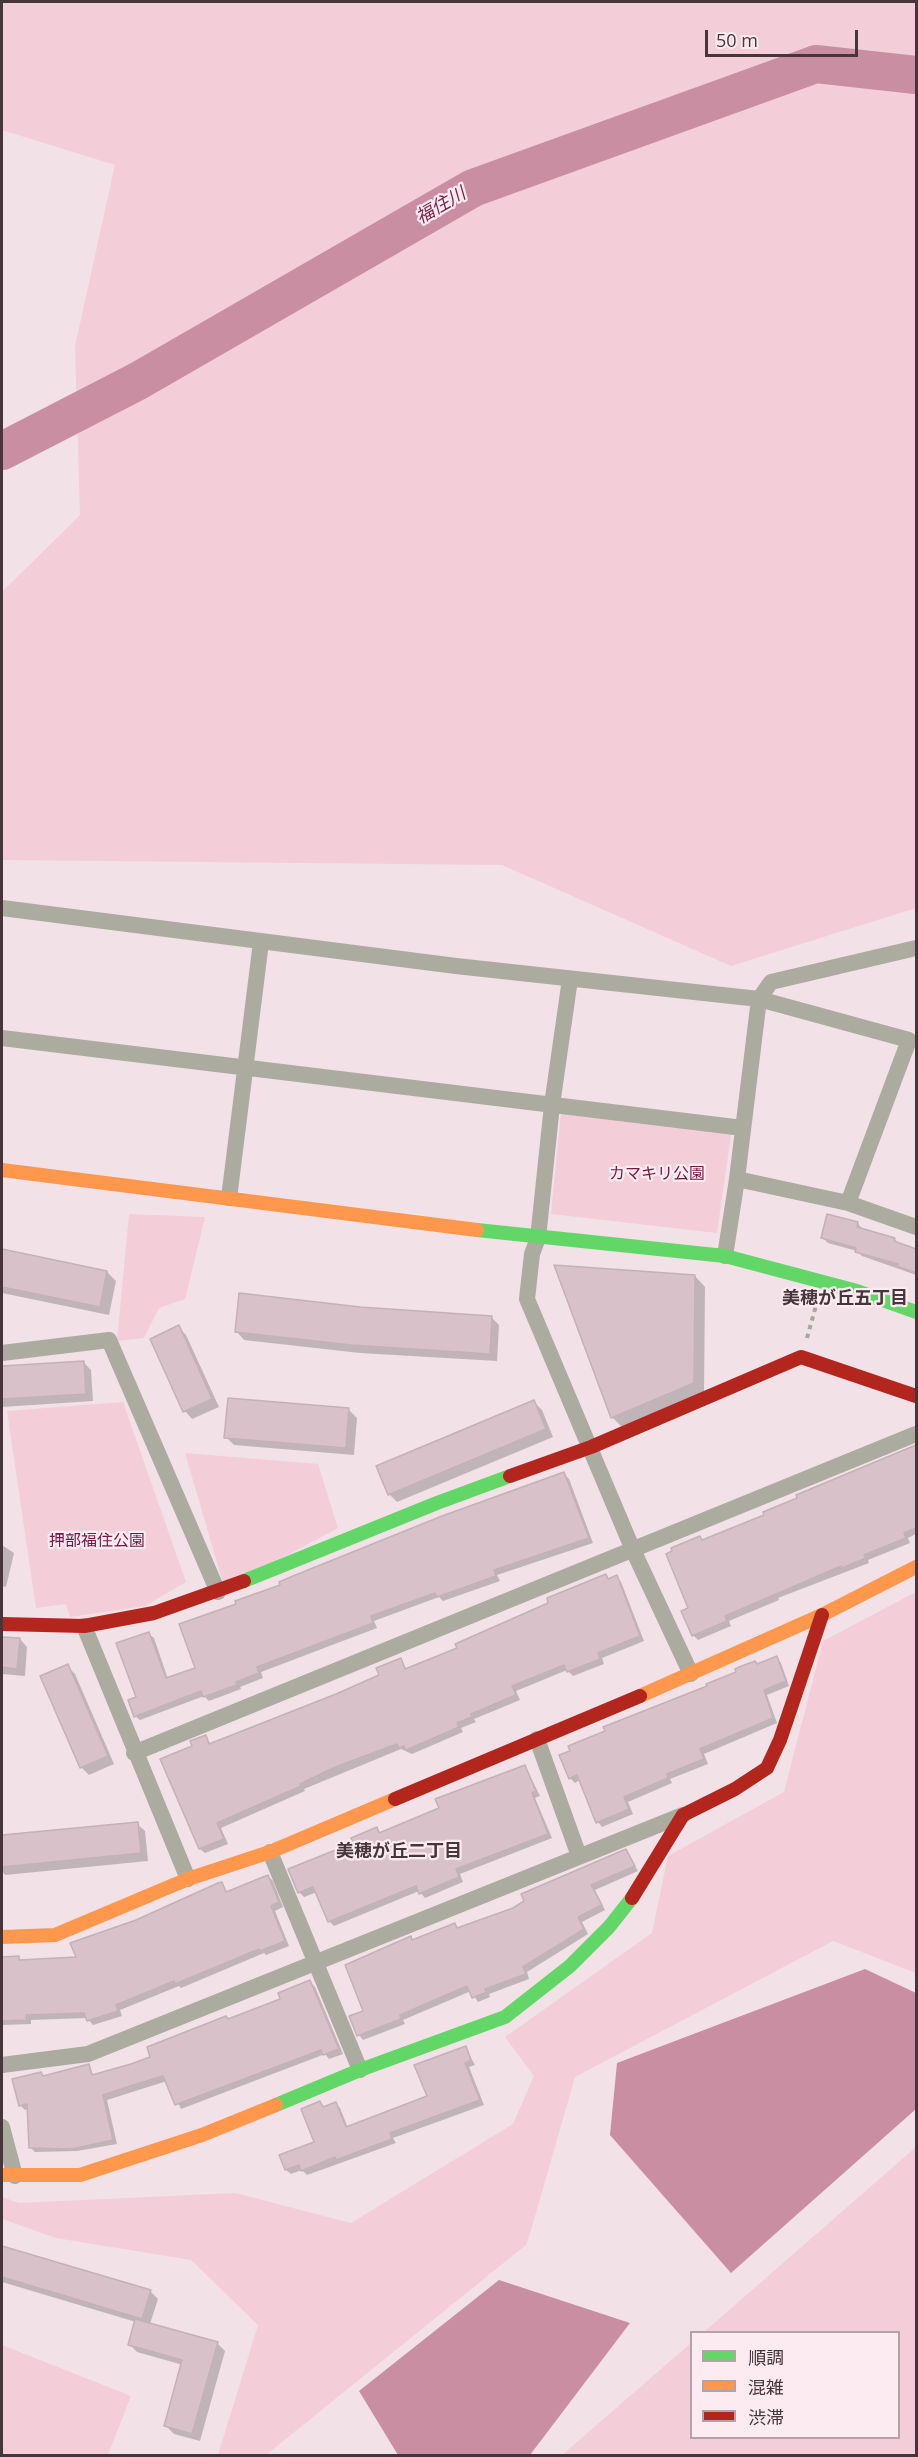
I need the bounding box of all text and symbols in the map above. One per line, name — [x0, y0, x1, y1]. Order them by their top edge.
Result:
scale bar — [708, 18, 861, 56]
text: 50 m — [716, 28, 758, 52]
water label: 福住川 — [412, 183, 470, 229]
park label: カマキリ公園 — [609, 1164, 705, 1184]
district label: 美穂が丘五丁目 — [782, 1288, 908, 1310]
park label: 押部福住公園 — [49, 1531, 145, 1551]
district label: 美穂が丘二丁目 — [336, 1841, 462, 1863]
legend — [690, 2331, 900, 2439]
text: 順調 — [748, 2345, 784, 2369]
text: 混雑 — [748, 2375, 784, 2399]
text: 渋滞 — [748, 2405, 784, 2429]

